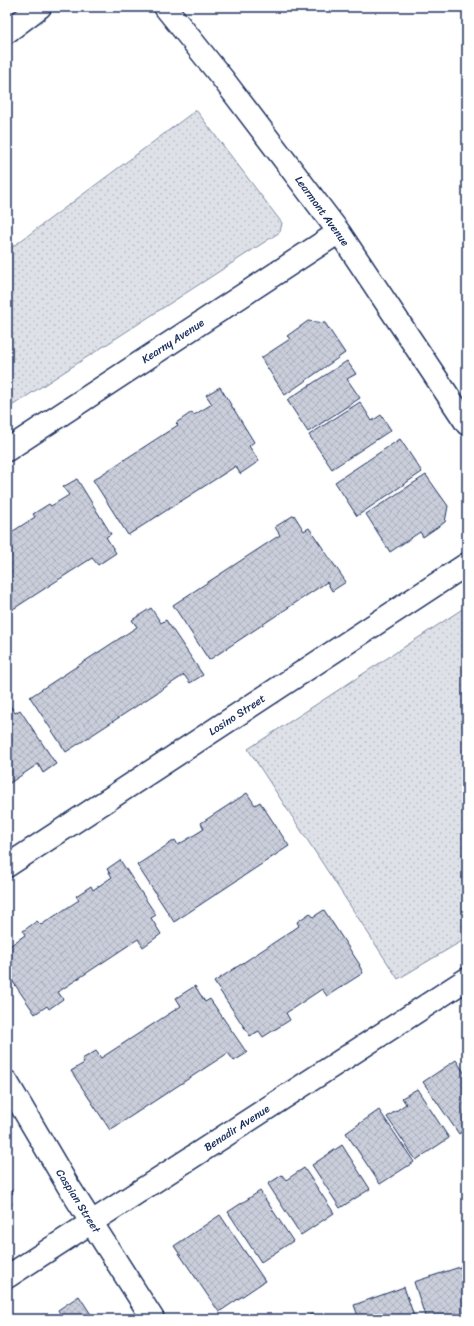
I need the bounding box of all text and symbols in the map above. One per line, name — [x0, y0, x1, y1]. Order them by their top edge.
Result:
street label: Learmont Avenue — [290, 172, 355, 251]
street label: Kearny Avenue — [138, 313, 209, 369]
street label: Losino Street — [205, 689, 270, 741]
street label: Benadir Avenue — [200, 1099, 274, 1156]
street label: Caspian Street — [51, 1165, 106, 1237]

